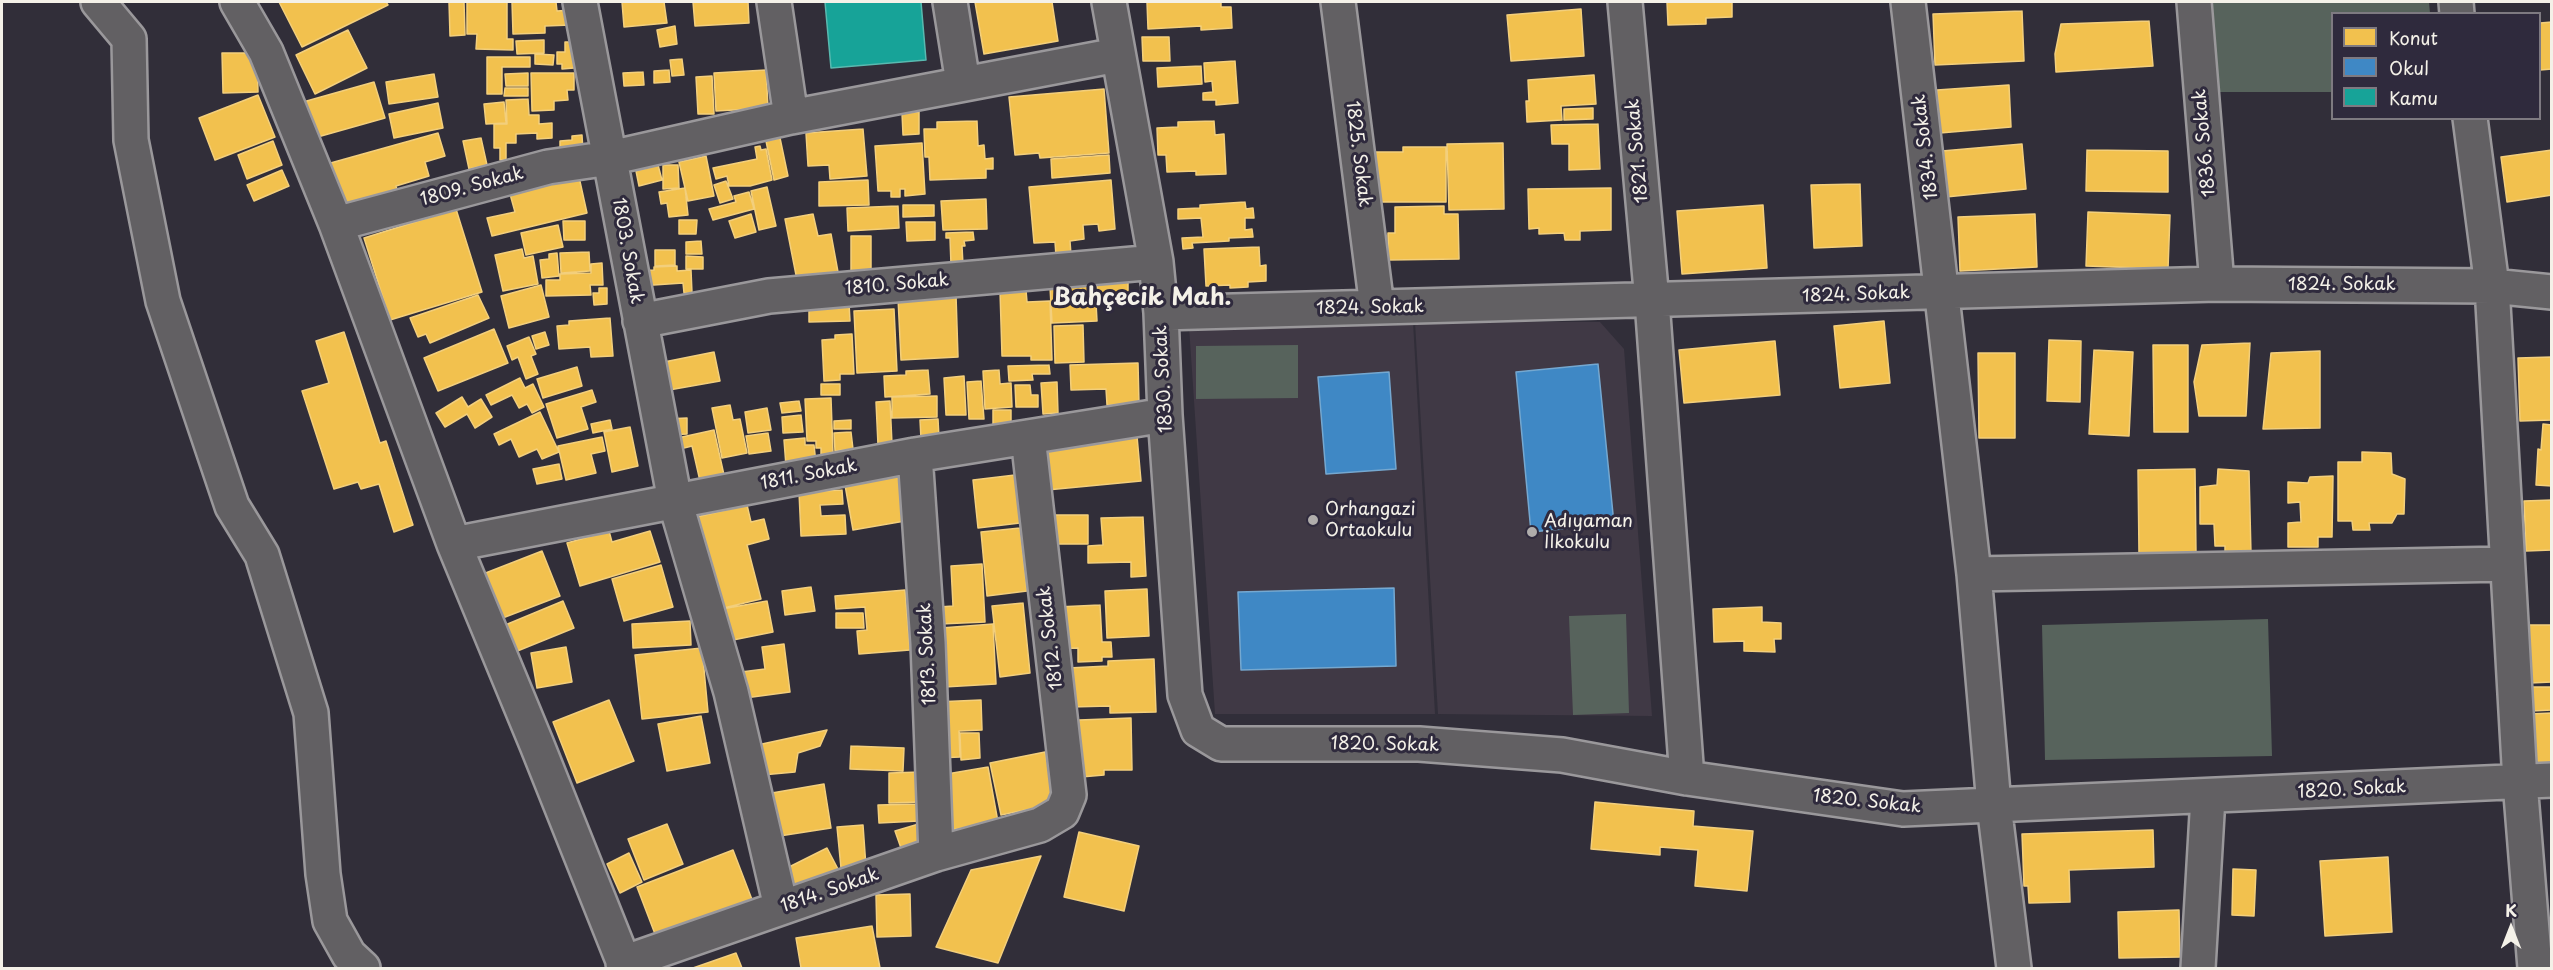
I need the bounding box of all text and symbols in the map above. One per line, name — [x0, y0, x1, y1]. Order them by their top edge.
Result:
legend — [2331, 12, 2541, 120]
text: Konut — [2389, 24, 2438, 51]
text: Okul — [2389, 54, 2429, 81]
text: Kamu — [2389, 84, 2438, 111]
street label: 1836. Sokak — [2190, 88, 2220, 198]
street label: 1834. Sokak — [1909, 93, 1943, 201]
street label: 1821. Sokak — [1623, 98, 1653, 204]
street label: 1825. Sokak — [1341, 100, 1375, 208]
street label: 1809. Sokak — [418, 163, 526, 211]
street label: 1803. Sokak — [607, 196, 647, 306]
street label: 1810. Sokak — [844, 270, 950, 300]
street label: 1824. Sokak — [2288, 274, 2396, 296]
street label: 1824. Sokak — [1802, 282, 1910, 308]
district label: Bahçecik Mah. — [1053, 284, 1231, 312]
street label: 1824. Sokak — [1316, 296, 1424, 320]
street label: 1830. Sokak — [1150, 325, 1178, 433]
street label: 1811. Sokak — [759, 455, 859, 495]
place label: Orhangazi Ortaokulu — [1325, 499, 1416, 542]
place label: Adıyaman İlkokulu — [1544, 511, 1633, 554]
marker: Orhangazi Ortaokulu — [1306, 513, 1320, 527]
marker: Adıyaman İlkokulu — [1525, 525, 1539, 539]
street label: 1812. Sokak — [1034, 585, 1068, 691]
street label: 1813. Sokak — [915, 602, 941, 706]
street label: 1820. Sokak — [1331, 733, 1439, 757]
street label: 1820. Sokak — [2297, 776, 2407, 804]
street label: 1820. Sokak — [1812, 786, 1922, 818]
street label: 1814. Sokak — [778, 864, 882, 918]
north arrow — [2481, 898, 2541, 958]
text: K — [2505, 898, 2517, 922]

